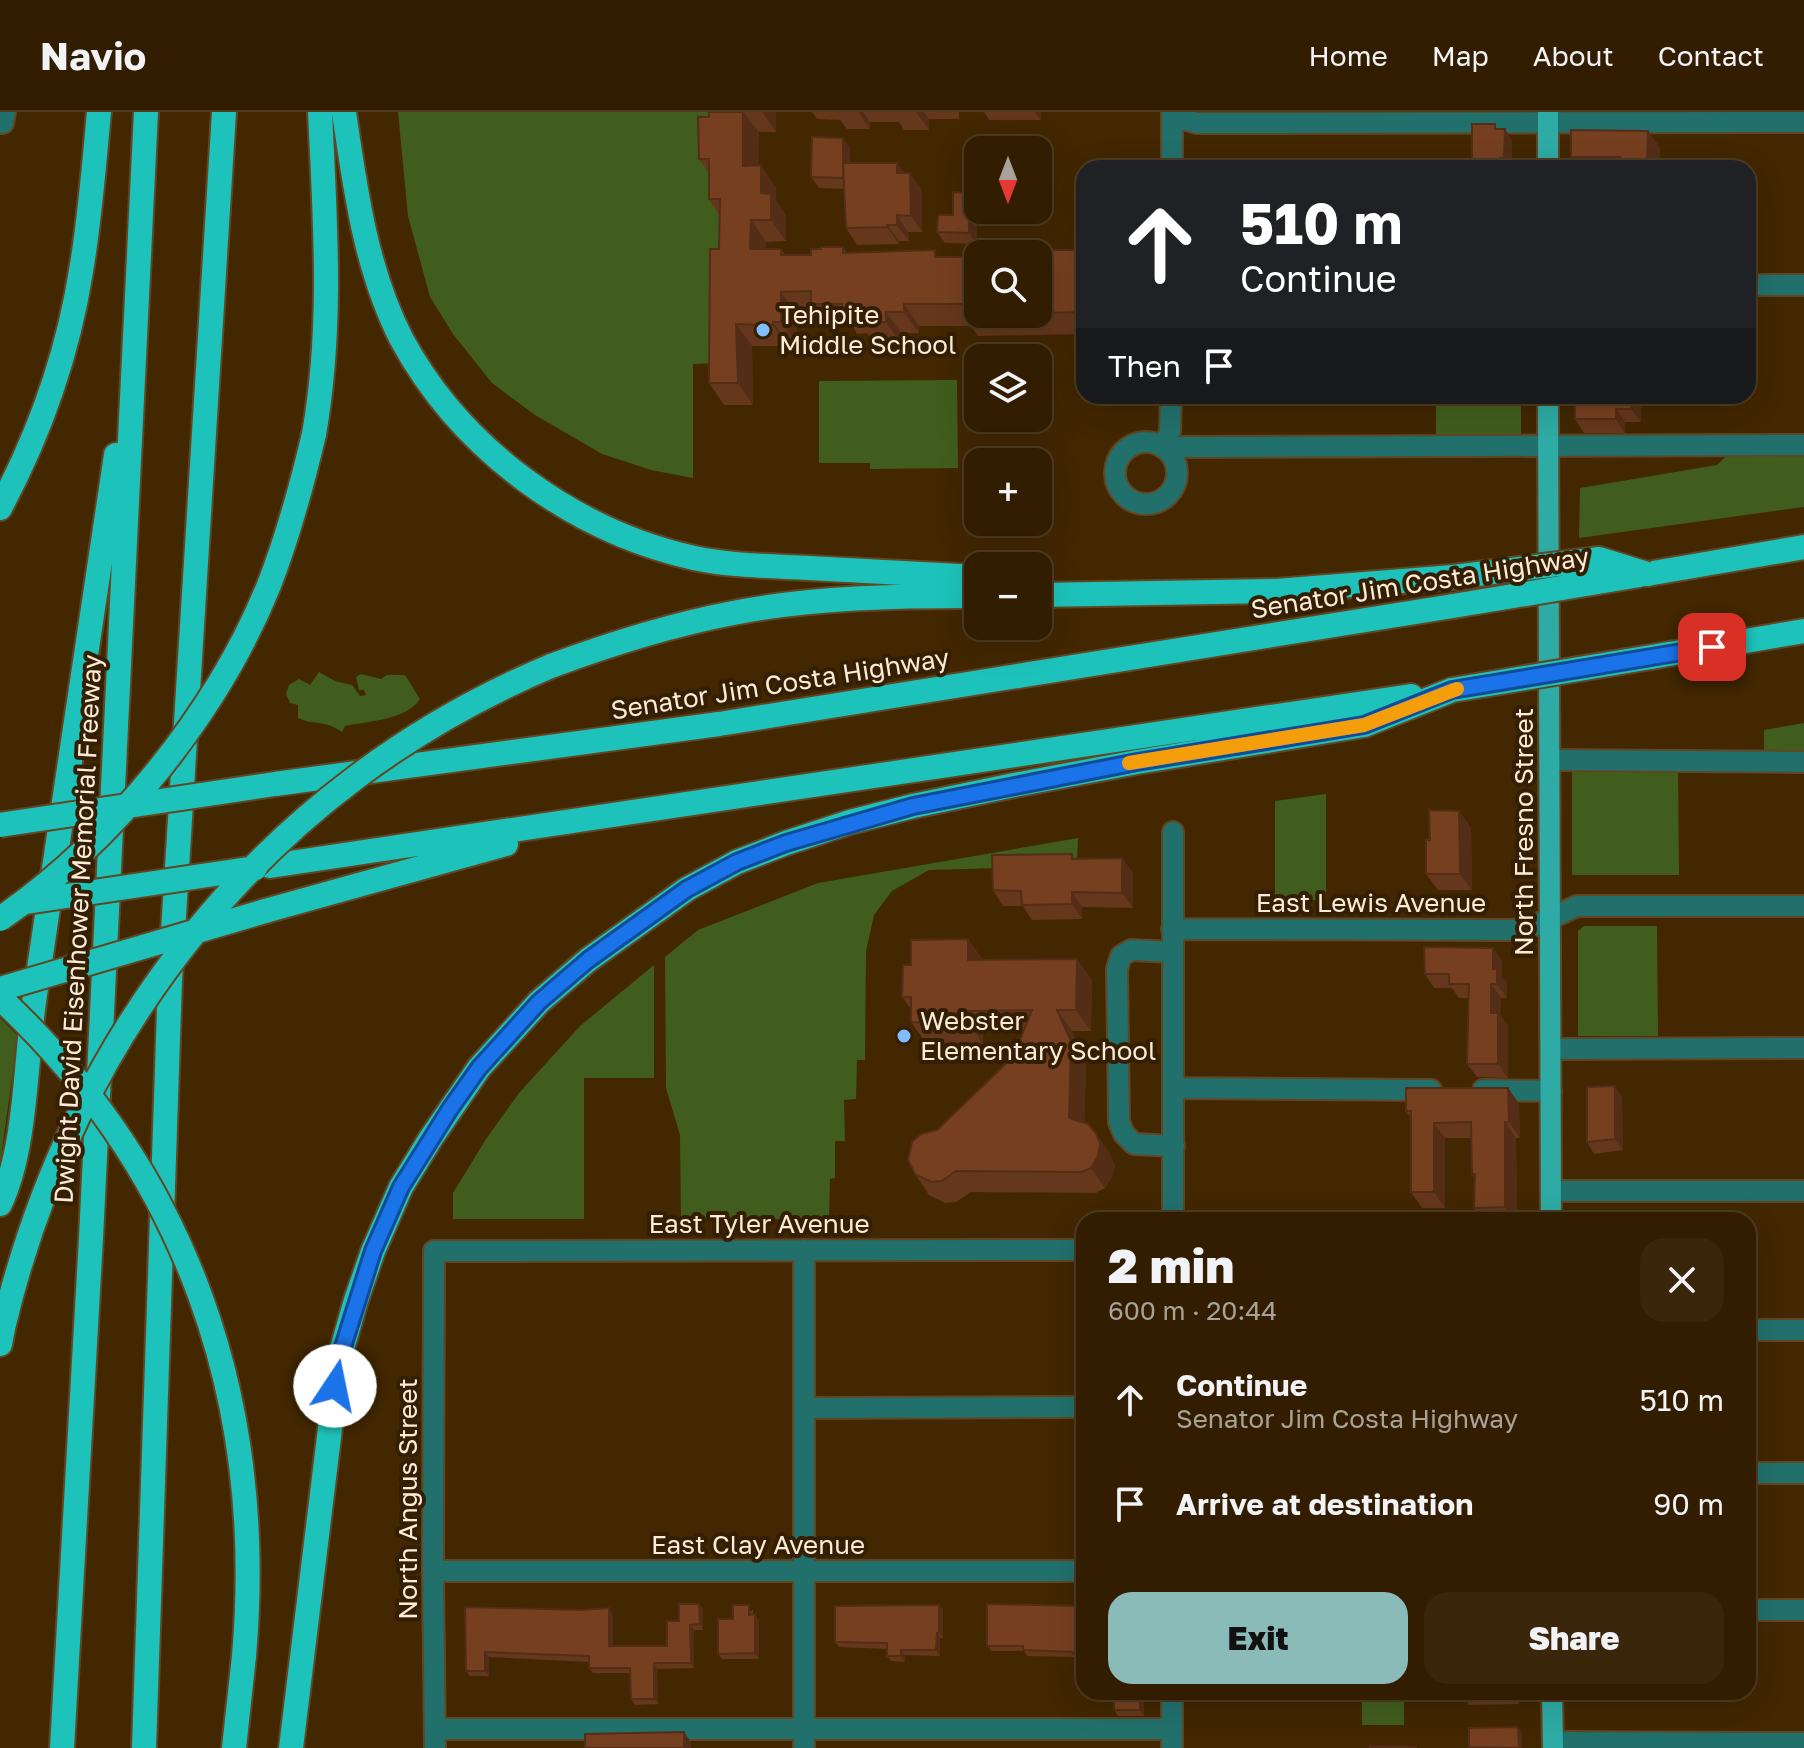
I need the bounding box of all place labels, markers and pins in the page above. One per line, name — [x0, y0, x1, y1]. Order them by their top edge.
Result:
place label: Tehipite Middle School — [779, 299, 956, 360]
marker: Tehipite Middle School — [754, 321, 772, 339]
pin — [1678, 613, 1746, 681]
place label: Webster Elementary School — [920, 1005, 1156, 1066]
marker: Webster Elementary School — [895, 1027, 913, 1045]

